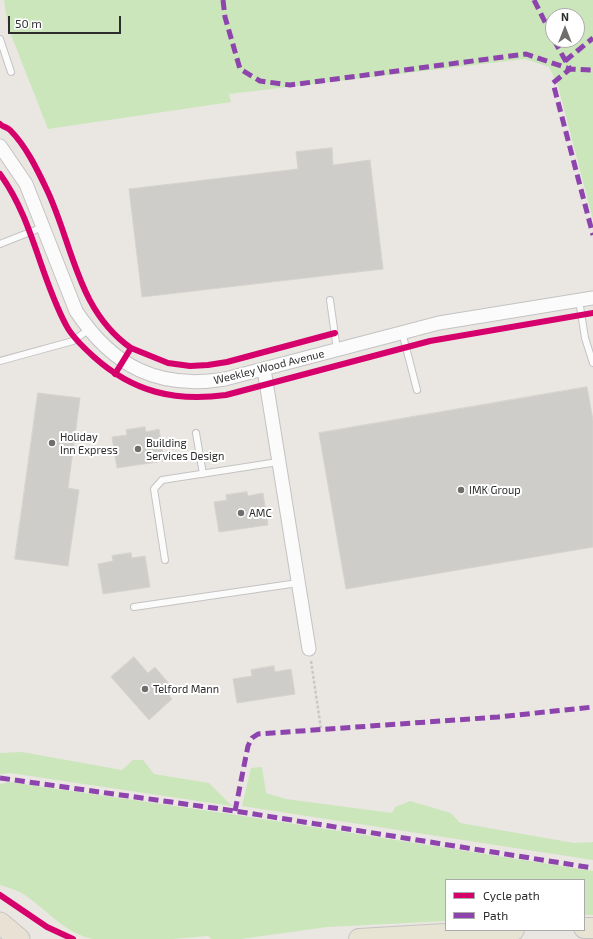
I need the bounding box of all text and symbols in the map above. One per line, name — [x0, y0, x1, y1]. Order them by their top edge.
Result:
scale bar — [10, 8, 123, 34]
north arrow — [545, 8, 585, 48]
text: N — [561, 10, 569, 23]
text: 50 m — [15, 16, 42, 30]
street label: Weekley Wood Avenue — [212, 347, 326, 387]
place label: Holiday Inn Express — [60, 430, 118, 456]
place label: Building Services Design — [146, 436, 224, 462]
marker: Holiday Inn Express — [47, 438, 57, 448]
marker: Building Services Design — [133, 444, 143, 454]
place label: IMK Group — [469, 483, 521, 497]
marker: IMK Group — [456, 485, 466, 495]
place label: AMC — [249, 506, 272, 520]
marker: AMC — [236, 508, 246, 518]
place label: Telford Mann — [153, 682, 219, 696]
marker: Telford Mann — [140, 684, 150, 694]
legend — [445, 879, 585, 931]
text: Cycle path — [483, 888, 540, 902]
text: Path — [483, 908, 508, 922]

